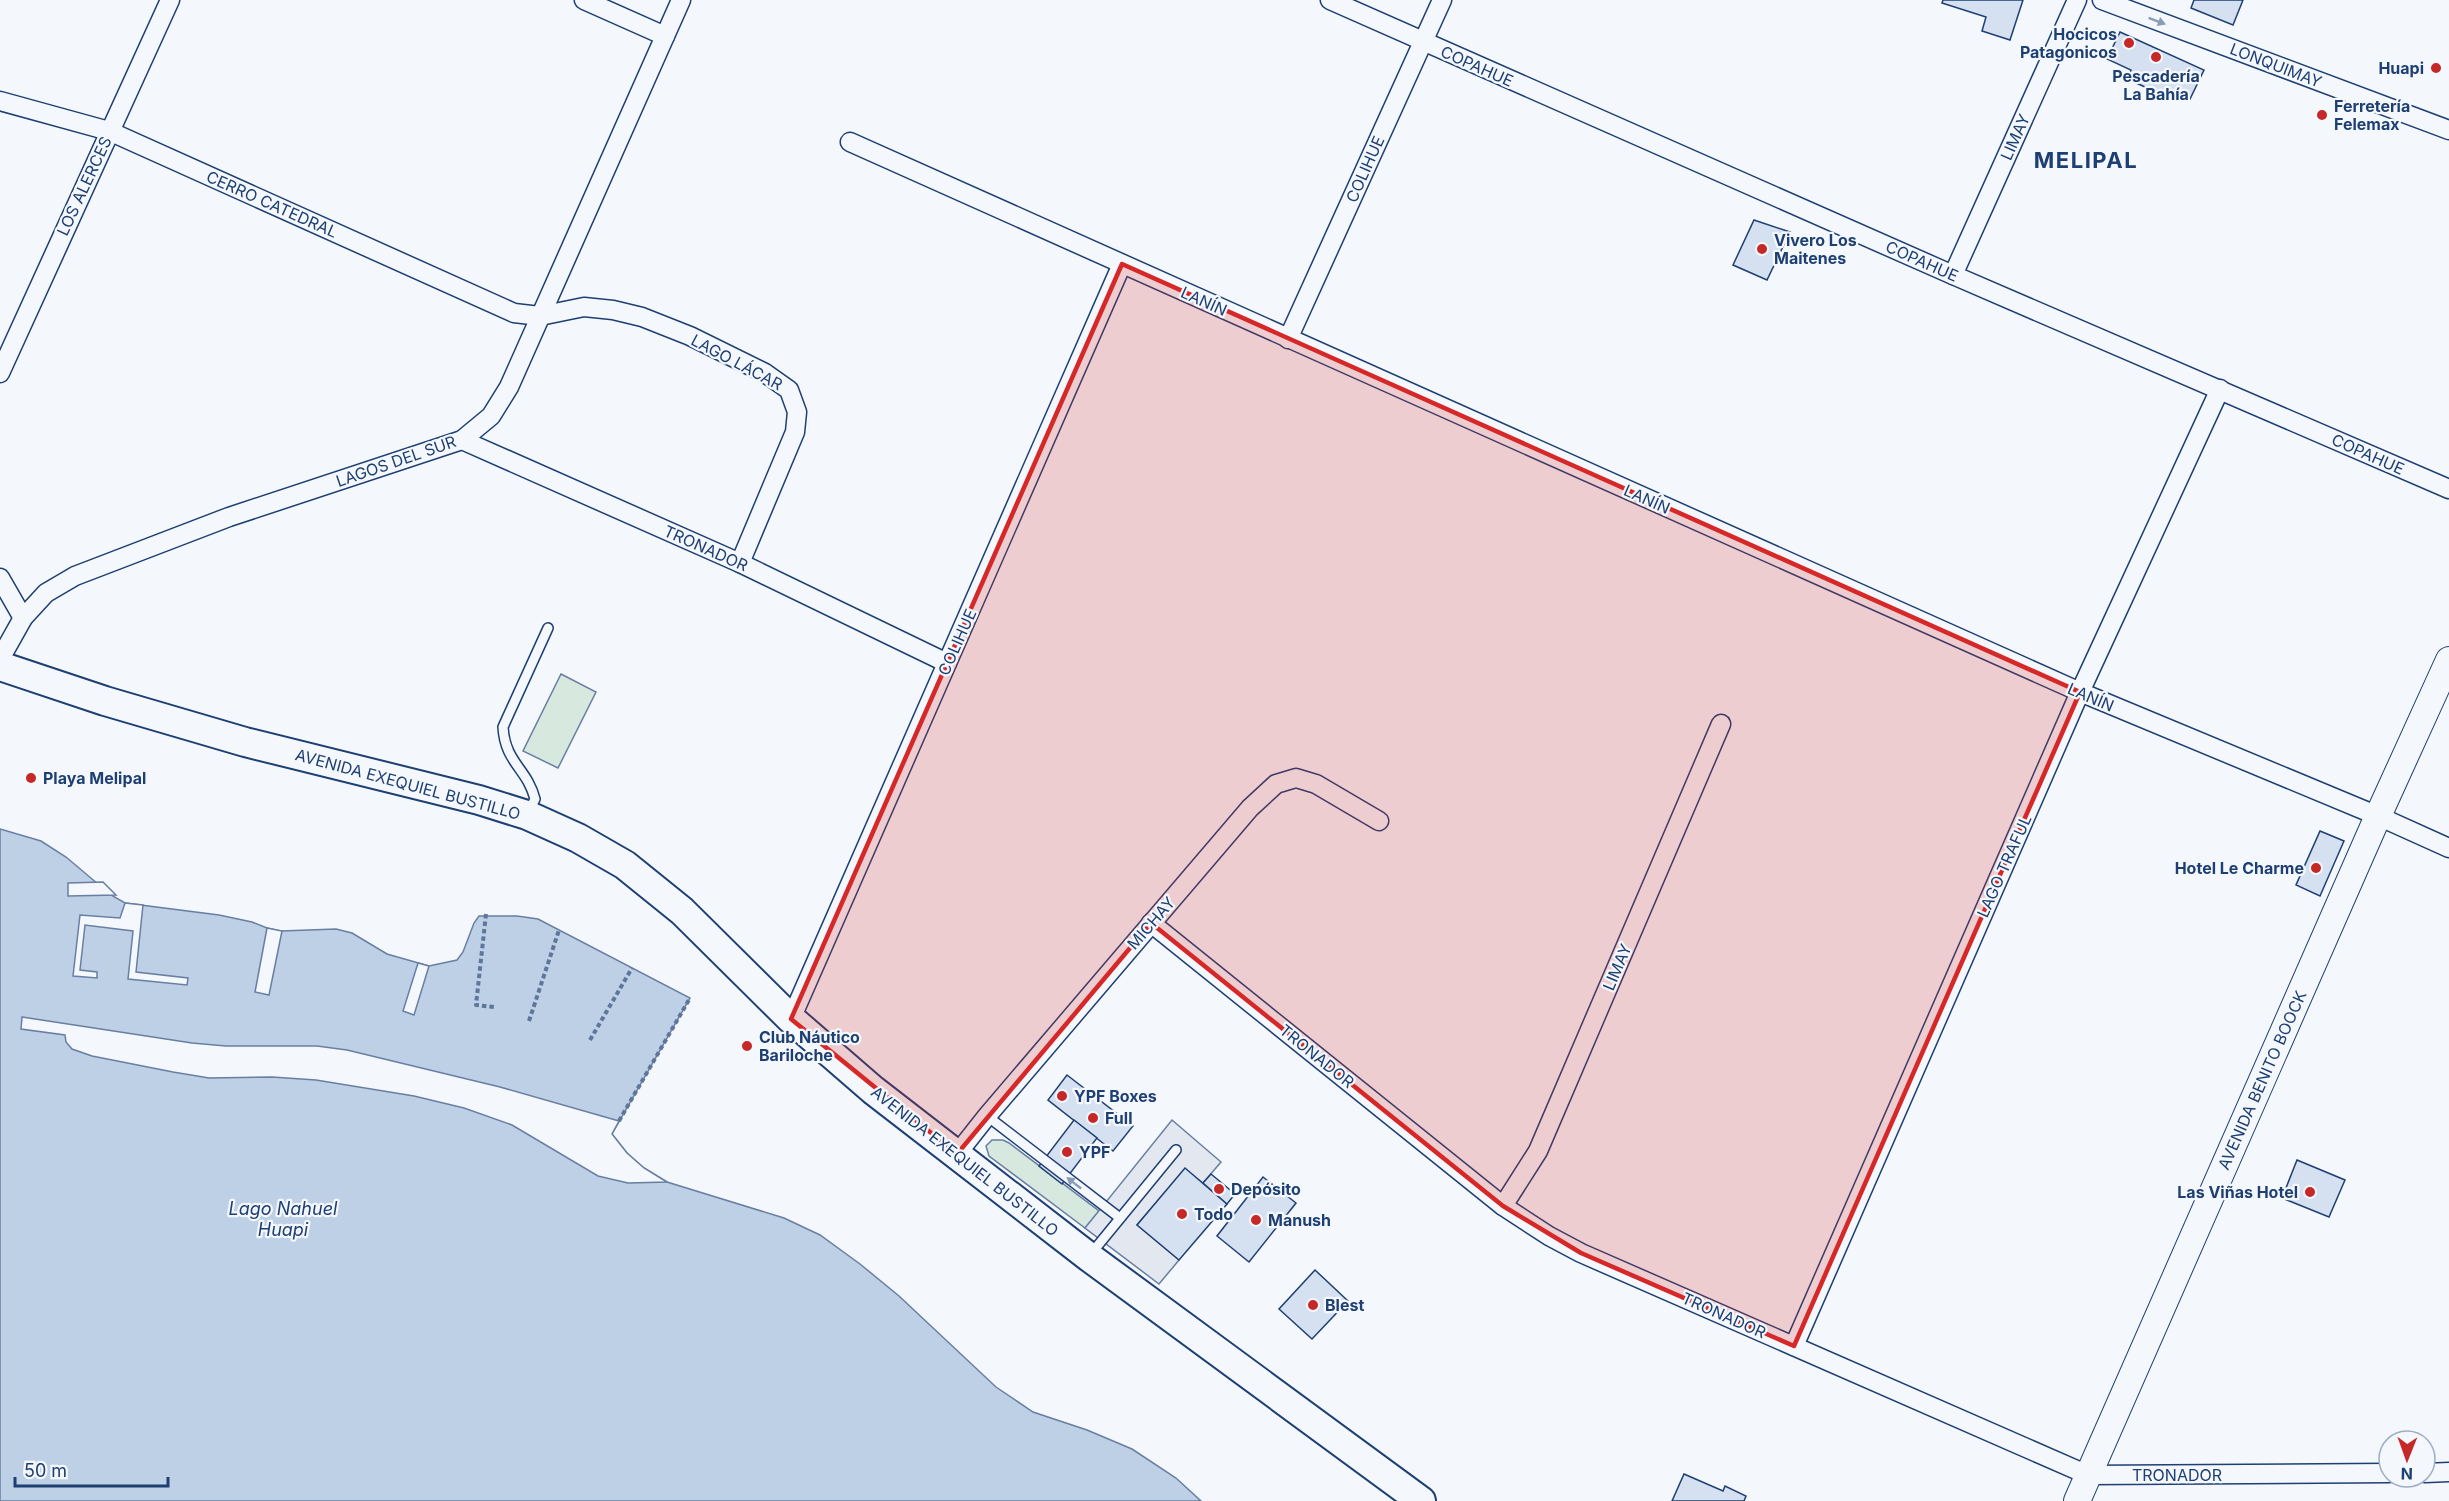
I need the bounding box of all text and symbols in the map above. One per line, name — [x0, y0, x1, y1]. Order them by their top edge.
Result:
one-way arrow — [2148, 16, 2166, 26]
place label: Hocicos Patagonicos — [2020, 24, 2117, 62]
marker: Hocicos Patagonicos — [2122, 36, 2136, 50]
street label: LONQUIMAY — [2227, 38, 2325, 92]
street label: COPAHUE — [1438, 41, 1516, 91]
marker: Pescadería La Bahía — [2149, 50, 2163, 64]
place label: Huapi — [2378, 58, 2424, 78]
marker: Huapi — [2429, 61, 2443, 75]
place label: Pescadería La Bahía — [2112, 66, 2200, 104]
place label: Ferretería Felemax — [2334, 96, 2410, 134]
marker: Ferretería Felemax — [2315, 108, 2329, 122]
street label: LIMAY — [1996, 111, 2034, 163]
street label: LOS ALERCES — [52, 133, 116, 239]
street label: COLIHUE — [1341, 133, 1389, 205]
district label: MELIPAL — [2034, 147, 2138, 173]
street label: CERRO CATEDRAL — [203, 166, 341, 242]
place label: Vivero Los Maitenes — [1774, 230, 1857, 268]
street label: COPAHUE — [1883, 236, 1961, 286]
marker: Vivero Los Maitenes — [1755, 242, 1769, 256]
street label: LANÍN — [1178, 282, 1230, 320]
street label: LAGO LÁCAR — [688, 330, 786, 394]
street label: COPAHUE — [2329, 429, 2407, 479]
street label: LAGOS DEL SUR — [333, 431, 459, 491]
street label: LANÍN — [1621, 480, 1673, 518]
street label: TRONADOR — [661, 521, 751, 575]
street label: COLIHUE — [933, 606, 981, 678]
street label: LANÍN — [2065, 678, 2117, 716]
street label: AVENIDA EXEQUIEL BUSTILLO — [293, 744, 523, 824]
place label: Playa Melipal — [43, 768, 146, 788]
marker: Playa Melipal — [24, 771, 38, 785]
street label: LAGO TRAFUL — [1972, 812, 2036, 920]
place label: Hotel Le Charme — [2175, 858, 2304, 878]
marker: Hotel Le Charme — [2309, 861, 2323, 875]
street label: MICHAY — [1123, 893, 1179, 953]
street label: LIMAY — [1598, 941, 1636, 993]
street label: AVENIDA BENITO BOOCK — [2213, 987, 2311, 1173]
street label: TRONADOR — [1276, 1020, 1358, 1092]
place label: Club Náutico Bariloche — [759, 1027, 860, 1065]
marker: Club Náutico Bariloche — [740, 1039, 754, 1053]
street label: AVENIDA EXEQUIEL BUSTILLO — [867, 1082, 1063, 1240]
place label: YPF Boxes — [1074, 1086, 1157, 1106]
marker: YPF Boxes — [1055, 1089, 1069, 1103]
place label: Full — [1105, 1108, 1132, 1128]
marker: Full — [1086, 1111, 1100, 1125]
place label: YPF — [1079, 1142, 1110, 1162]
marker: YPF — [1060, 1145, 1074, 1159]
one-way arrow — [1066, 1176, 1082, 1189]
place label: Depósito — [1231, 1179, 1301, 1199]
marker: Depósito — [1212, 1182, 1226, 1196]
place label: Las Viñas Hotel — [2177, 1182, 2298, 1202]
marker: Las Viñas Hotel — [2303, 1185, 2317, 1199]
water label: Lago Nahuel Huapi — [229, 1198, 338, 1240]
place label: Todo — [1194, 1204, 1233, 1224]
marker: Todo — [1175, 1207, 1189, 1221]
place label: Manush — [1268, 1210, 1331, 1230]
marker: Manush — [1249, 1213, 1263, 1227]
street label: TRONADOR — [1679, 1288, 1769, 1342]
place label: Blest — [1325, 1295, 1364, 1315]
marker: Blest — [1306, 1298, 1320, 1312]
north arrow — [2377, 1429, 2437, 1489]
scale bar — [15, 1450, 168, 1488]
text: 50 m — [24, 1460, 67, 1481]
text: N — [2400, 1464, 2413, 1484]
street label: TRONADOR — [2132, 1465, 2222, 1485]

